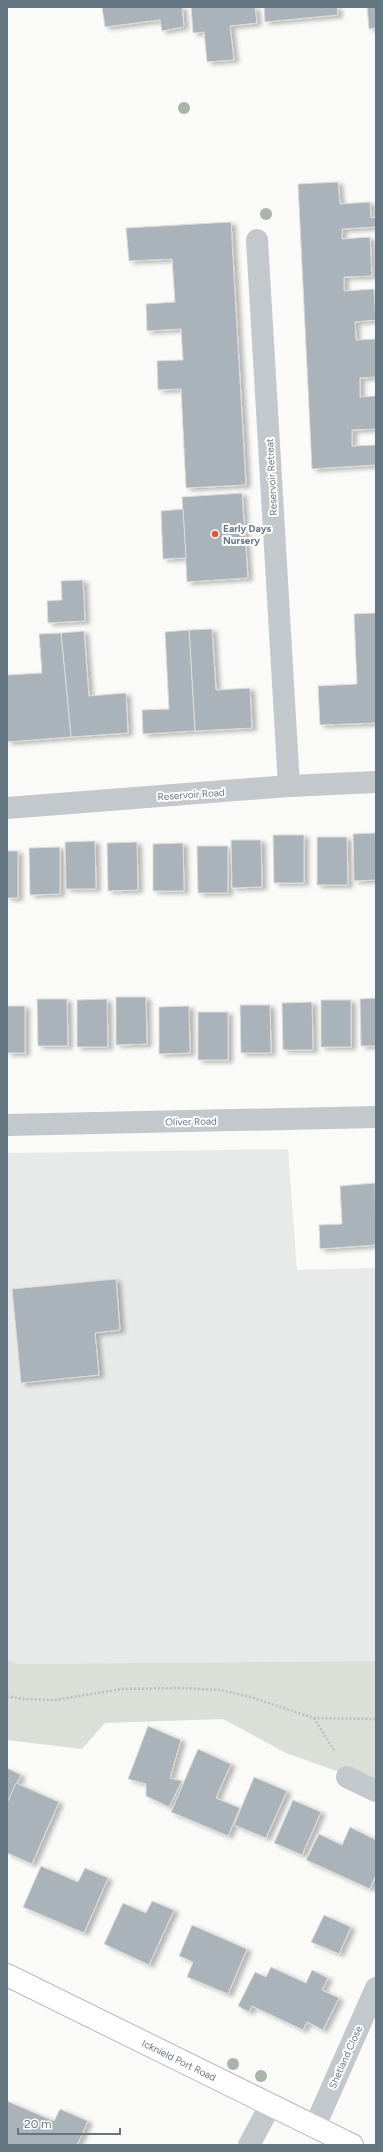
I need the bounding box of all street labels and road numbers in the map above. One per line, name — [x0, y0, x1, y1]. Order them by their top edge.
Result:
street label: Reservoir Retreat — [263, 438, 280, 516]
street label: Reservoir Road — [157, 786, 225, 803]
street label: Oliver Road — [165, 1115, 217, 1128]
street label: Shetland Close — [326, 2023, 365, 2091]
street label: Icknield Port Road — [140, 2037, 218, 2084]

